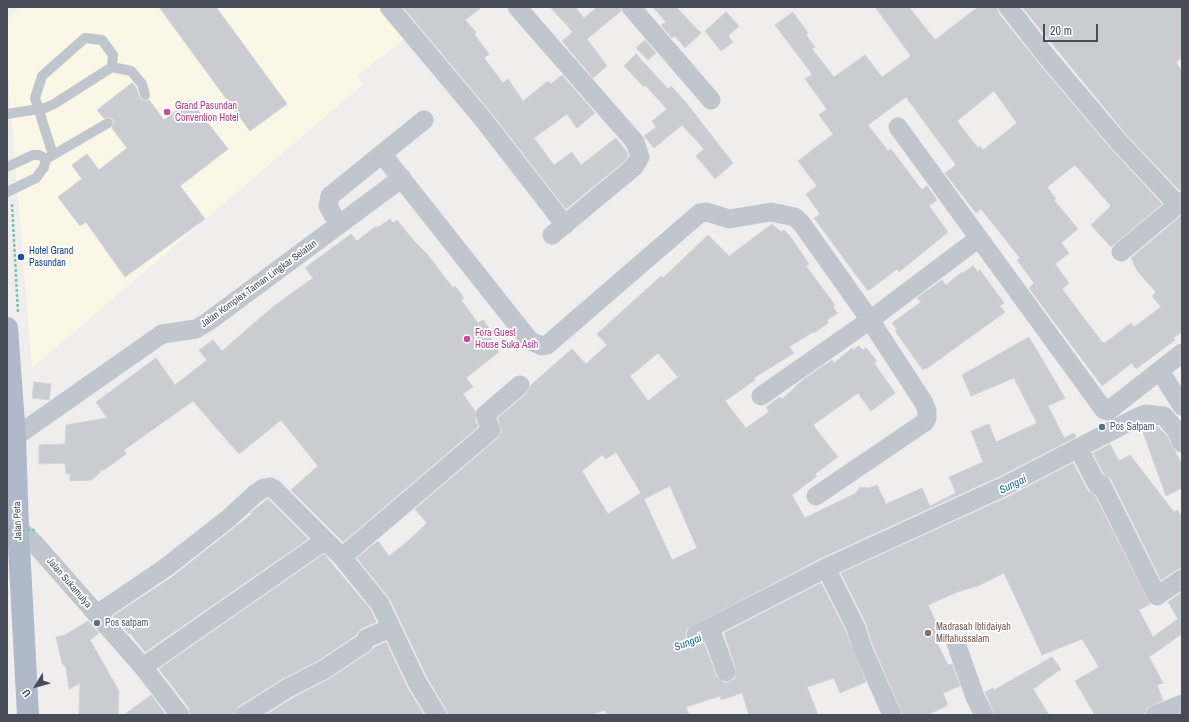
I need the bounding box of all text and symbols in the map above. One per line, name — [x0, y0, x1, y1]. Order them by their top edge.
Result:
scale bar — [1045, 16, 1100, 42]
text: 20 m — [1050, 23, 1072, 39]
place label: Grand Pasundan Convention Hotel — [175, 100, 238, 124]
marker: Grand Pasundan Convention Hotel — [162, 107, 172, 117]
street label: Jalan Komplex Taman Lingkar Selatan — [199, 238, 319, 330]
place label: Hotel Grand Pasundan — [29, 245, 73, 268]
marker: Hotel Grand Pasundan — [16, 252, 26, 262]
place label: Fora Guest House Suka Asih — [475, 327, 538, 350]
marker: Fora Guest House Suka Asih — [462, 334, 472, 344]
place label: Pos Satpam — [1110, 421, 1155, 433]
marker: Pos Satpam — [1097, 422, 1107, 432]
water label: Sungai — [997, 473, 1029, 497]
street label: Jalan Peta — [11, 501, 25, 541]
street label: Jalan Sukamulya — [44, 556, 94, 610]
place label: Pos satpam — [105, 617, 148, 629]
marker: Pos satpam — [92, 618, 102, 628]
place label: Madrasah Ibtidaiyah Miftahussalam — [936, 621, 1011, 644]
marker: Madrasah Ibtidaiyah Miftahussalam — [923, 628, 933, 638]
water label: Sungai — [672, 632, 704, 654]
north arrow — [16, 666, 56, 706]
text: U — [19, 686, 34, 700]

